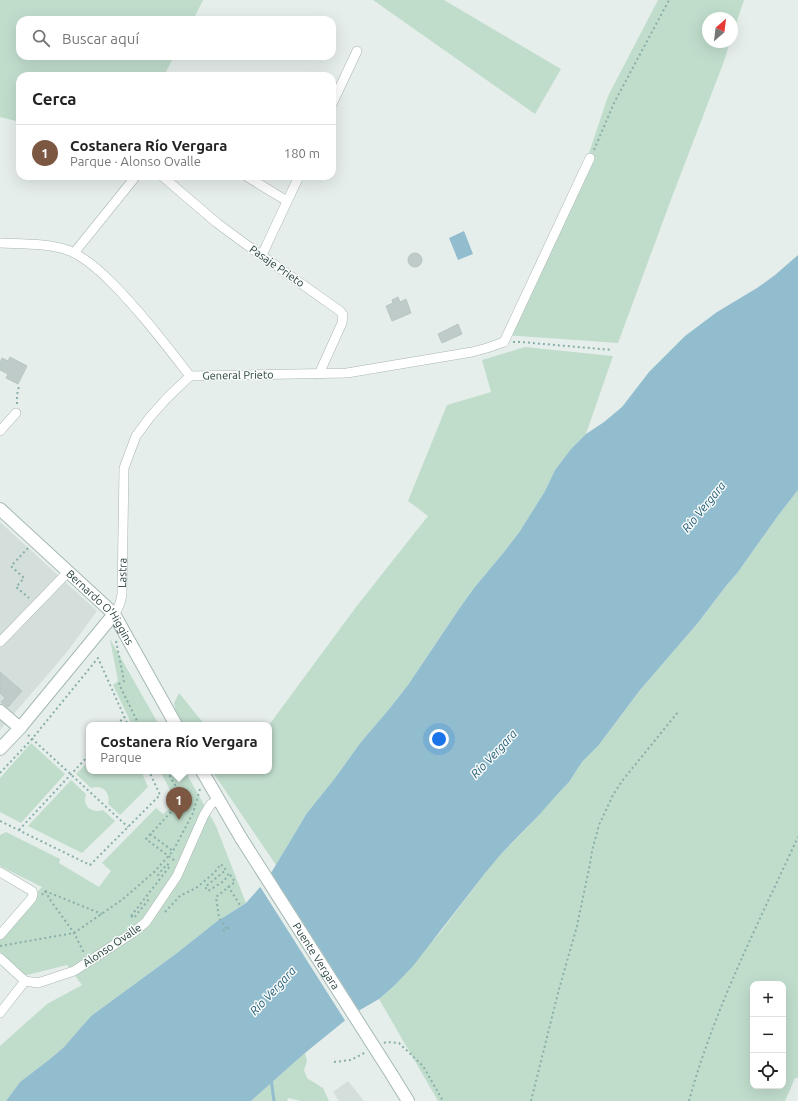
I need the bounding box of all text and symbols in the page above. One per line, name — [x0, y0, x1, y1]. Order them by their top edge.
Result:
north arrow — [702, 12, 738, 48]
search box — [16, 16, 336, 60]
icon: search — [30, 27, 52, 49]
text: Buscar aquí — [62, 30, 139, 47]
text: Cerca — [32, 89, 77, 108]
text: Costanera Río Vergara — [70, 137, 227, 154]
text: 1 — [41, 146, 49, 160]
text: 180 m — [284, 146, 320, 160]
text: Parque · Alonso Ovalle — [70, 154, 201, 168]
street label: Pasaje Prieto — [247, 243, 307, 289]
street label: General Prieto — [202, 368, 274, 382]
water label: Río Vergara — [679, 478, 728, 535]
street label: Lastra — [116, 558, 129, 588]
street label: Bernardo O'Higgins — [64, 567, 136, 647]
popup — [86, 722, 272, 774]
water label: Río Vergara — [468, 726, 520, 780]
your location — [429, 729, 449, 749]
text: Costanera Río Vergara — [100, 733, 258, 750]
text: Parque — [100, 750, 142, 764]
pin: 1 — [166, 787, 192, 820]
street label: Puente Vergara — [291, 920, 342, 992]
street label: Alonso Ovalle — [81, 921, 143, 969]
water label: Río Vergara — [247, 963, 299, 1017]
map controls — [750, 981, 786, 1089]
button: + — [750, 981, 786, 1017]
button: − — [750, 1017, 786, 1053]
button: locate — [750, 1053, 786, 1089]

